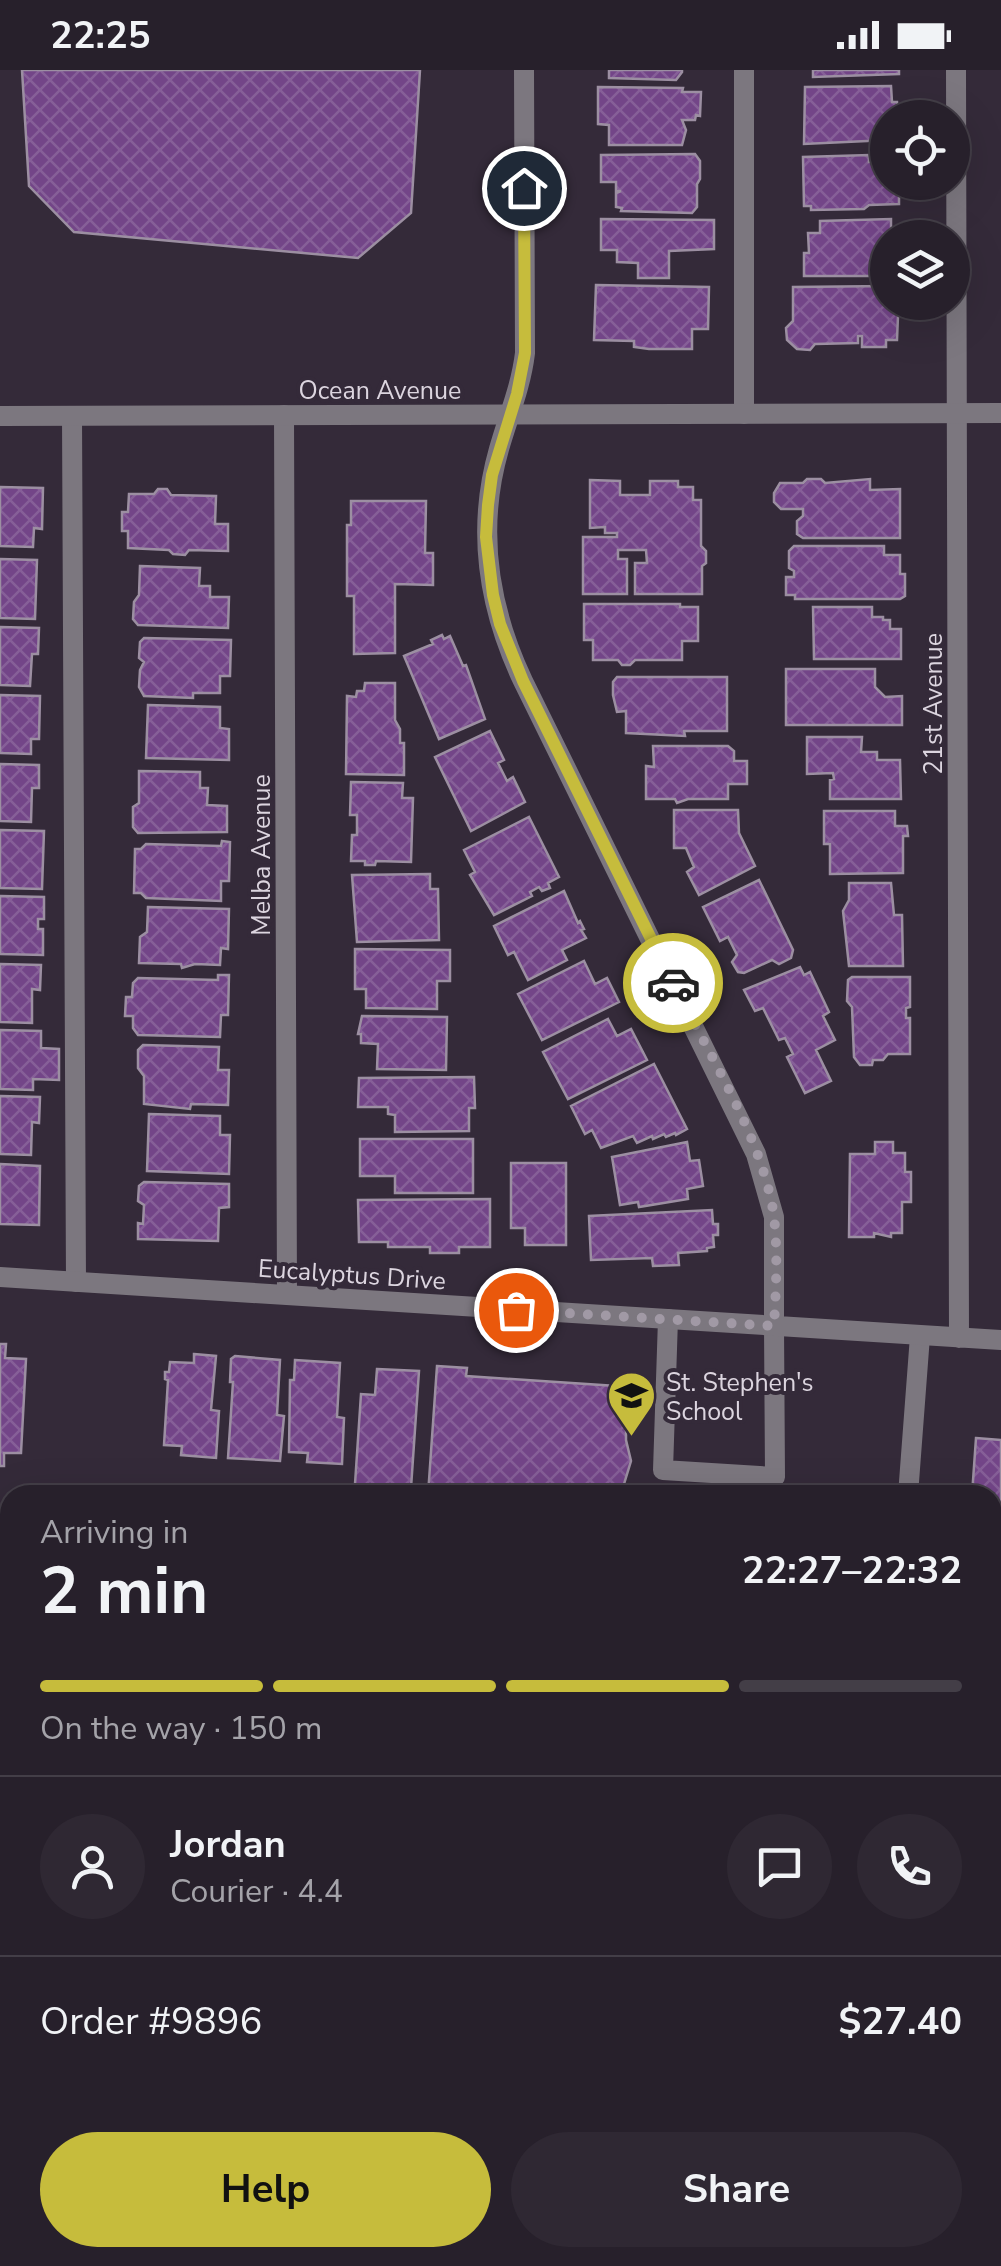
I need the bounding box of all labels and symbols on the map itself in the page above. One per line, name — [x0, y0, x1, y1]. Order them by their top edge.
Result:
pin — [482, 146, 567, 231]
street label: Ocean Avenue — [299, 374, 461, 408]
street label: 21st Avenue — [917, 633, 951, 775]
street label: Melba Avenue — [245, 774, 279, 936]
courier — [623, 933, 723, 1033]
street label: Eucalyptus Drive — [257, 1251, 447, 1299]
pin — [474, 1268, 559, 1353]
place label: St. Stephen's School — [666, 1366, 814, 1429]
school or university icon: St. Stephen's School — [605, 1370, 657, 1438]

